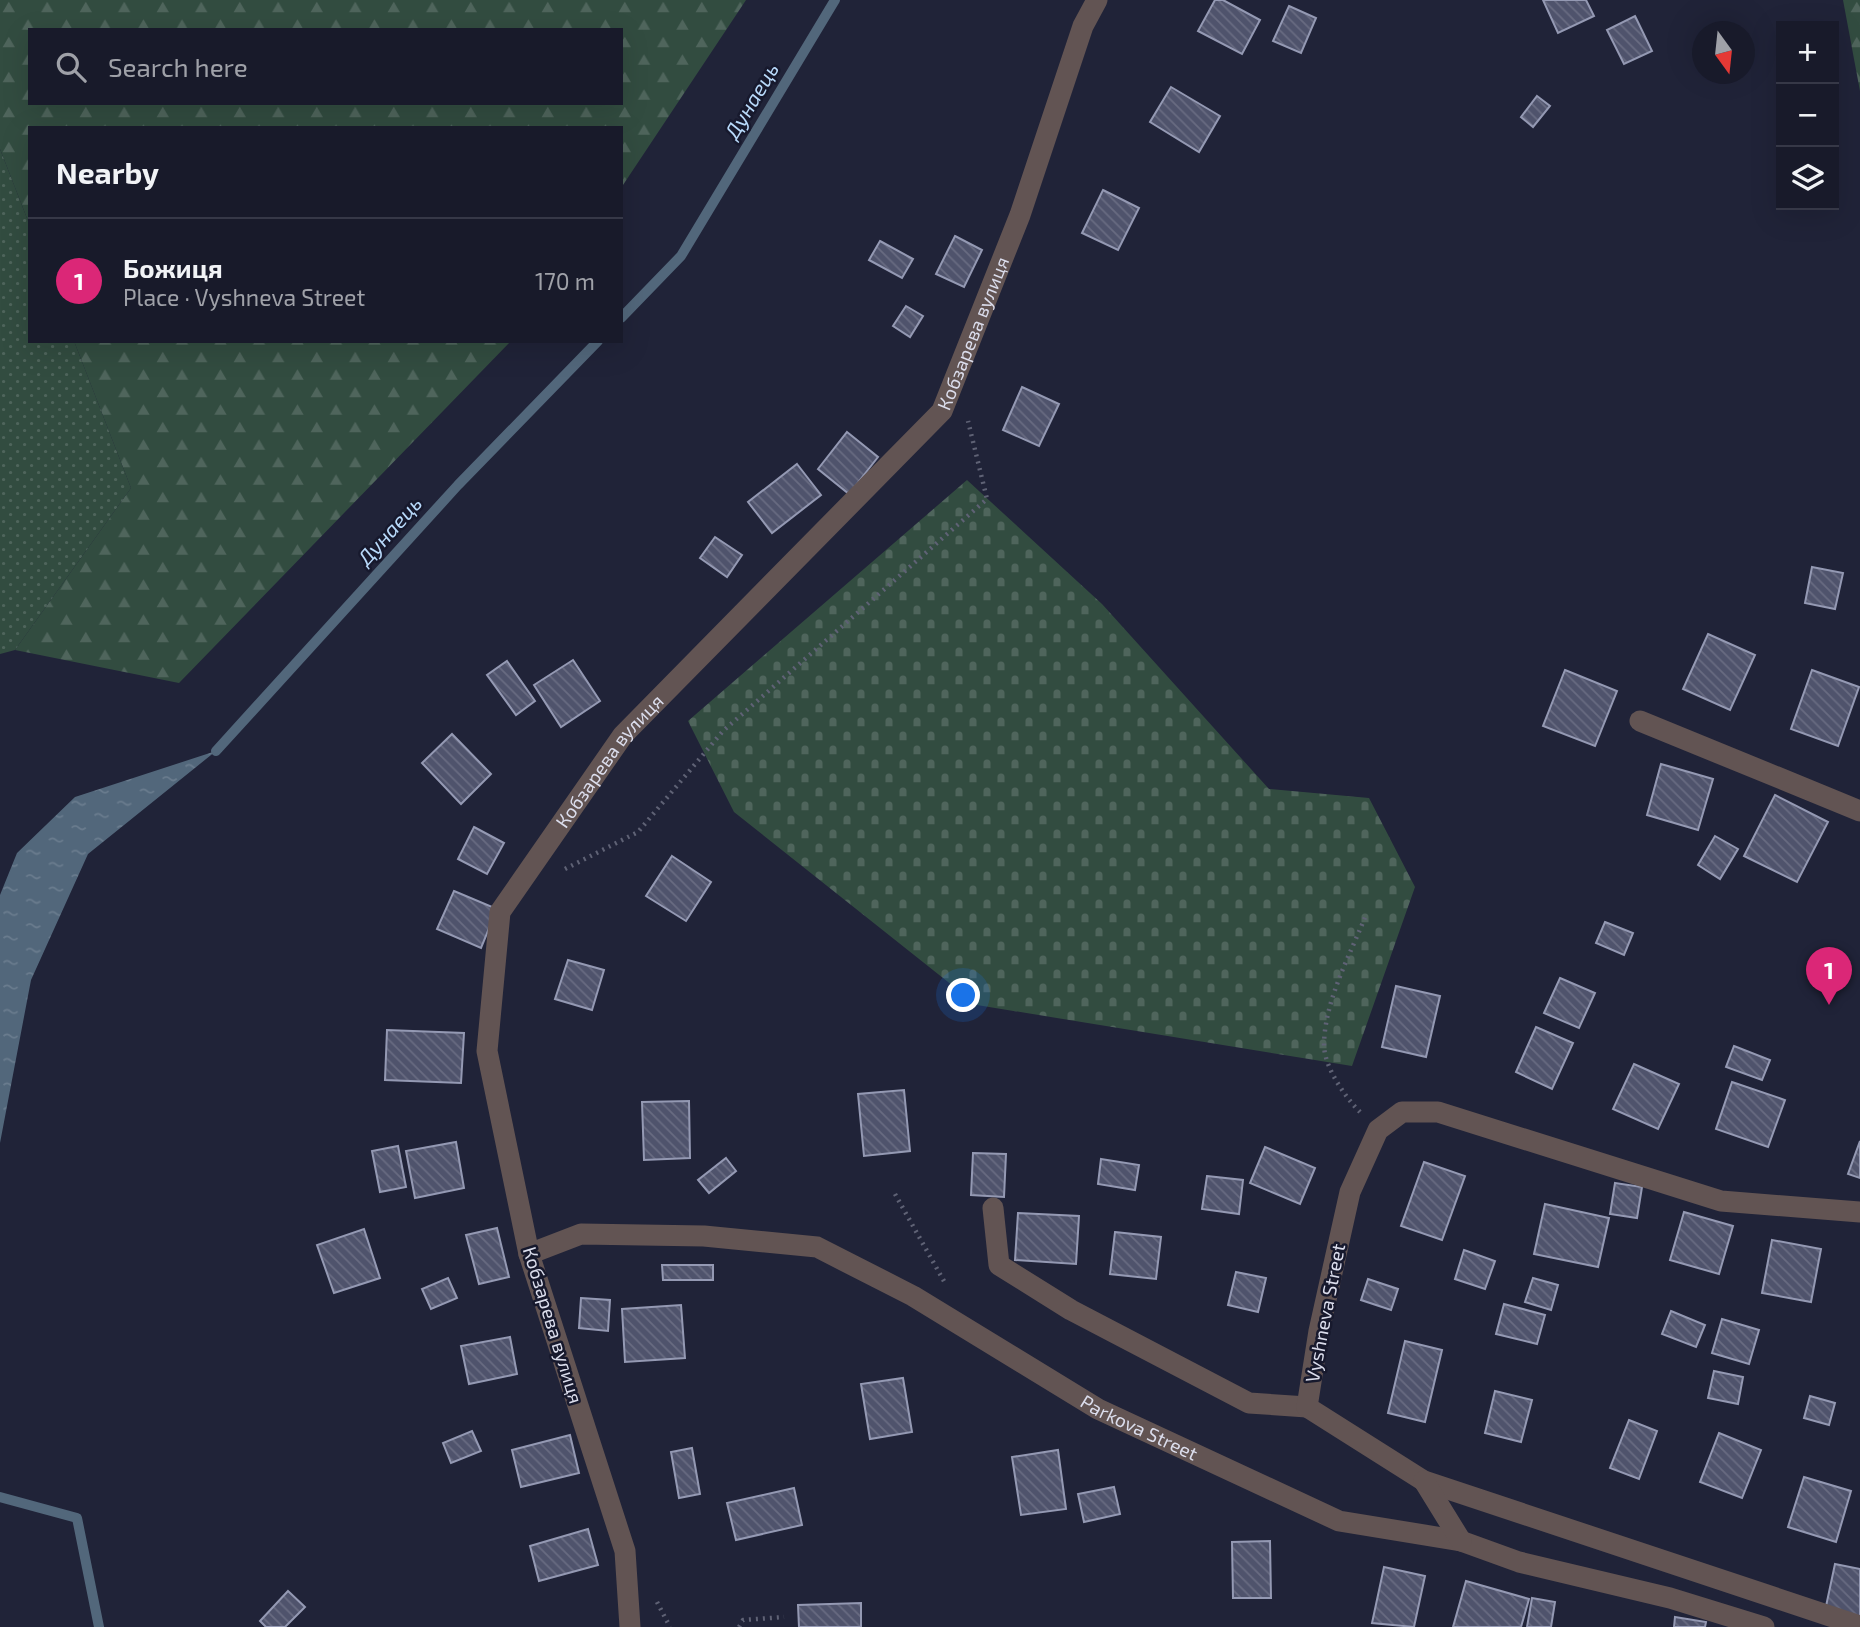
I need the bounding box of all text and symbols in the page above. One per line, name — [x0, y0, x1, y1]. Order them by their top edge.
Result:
north arrow — [1692, 21, 1755, 84]
map controls — [1776, 21, 1839, 210]
button: + — [1776, 21, 1839, 84]
search box — [28, 28, 623, 105]
icon: search — [52, 48, 90, 86]
text: Search here — [108, 51, 248, 82]
water label: Дунаець — [718, 58, 783, 144]
button: − — [1776, 84, 1839, 147]
button: layers — [1776, 147, 1839, 210]
text: Nearby — [56, 154, 159, 190]
text: Божиця — [123, 252, 223, 283]
street label: Кобзарева вулиця — [932, 253, 1013, 413]
text: 1 — [74, 267, 84, 295]
text: 170 m — [535, 267, 595, 295]
text: Place · Vyshneva Street — [123, 283, 365, 311]
water label: Дунаець — [351, 490, 426, 570]
street label: Кобзарева вулиця — [550, 689, 668, 832]
pin: 1 — [1806, 947, 1852, 1005]
your location — [946, 978, 980, 1012]
street label: Vyshneva Street — [1300, 1242, 1349, 1384]
street label: Кобзарева вулиця — [518, 1244, 588, 1406]
street label: Parkova Street — [1077, 1389, 1202, 1465]

